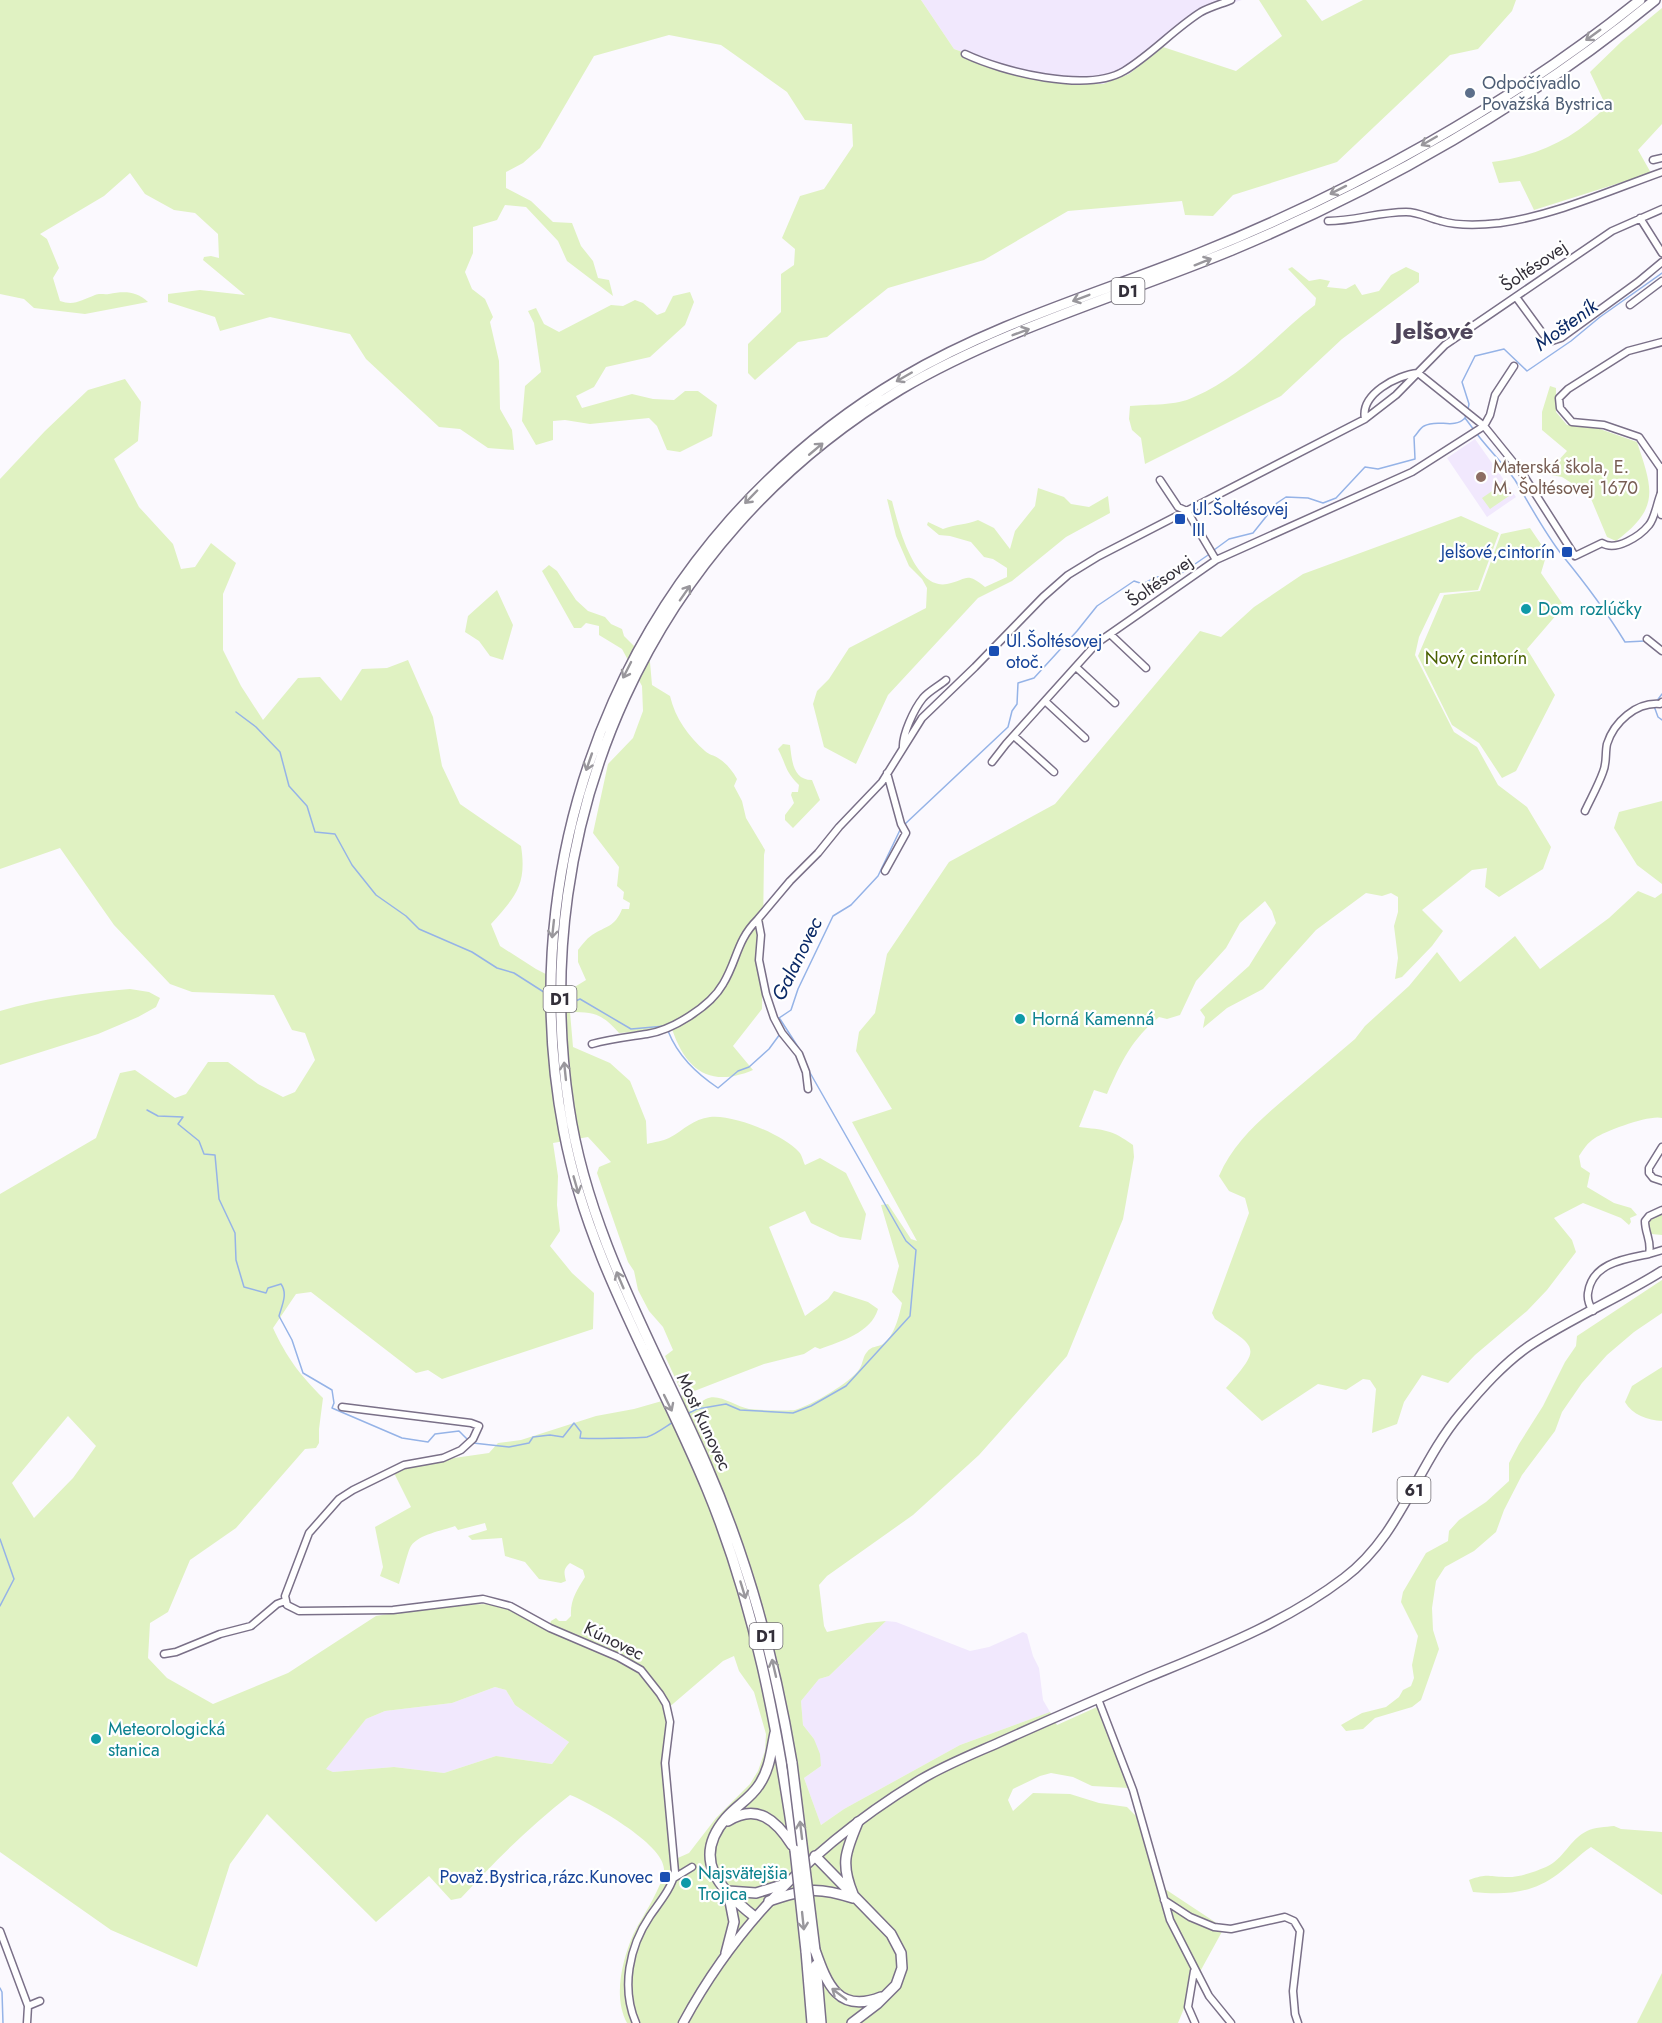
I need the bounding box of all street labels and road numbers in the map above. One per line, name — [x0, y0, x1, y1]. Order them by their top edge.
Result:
street label: Šoltésovej — [1495, 234, 1573, 298]
road number: D1 — [1112, 278, 1144, 304]
street label: Šoltésovej — [1122, 549, 1198, 613]
road number: D1 — [544, 986, 576, 1012]
street label: Most Kunovec — [670, 1369, 738, 1475]
road number: 61 — [1398, 1477, 1430, 1503]
street label: Kúnovec — [579, 1615, 649, 1667]
road number: D1 — [750, 1623, 783, 1649]

